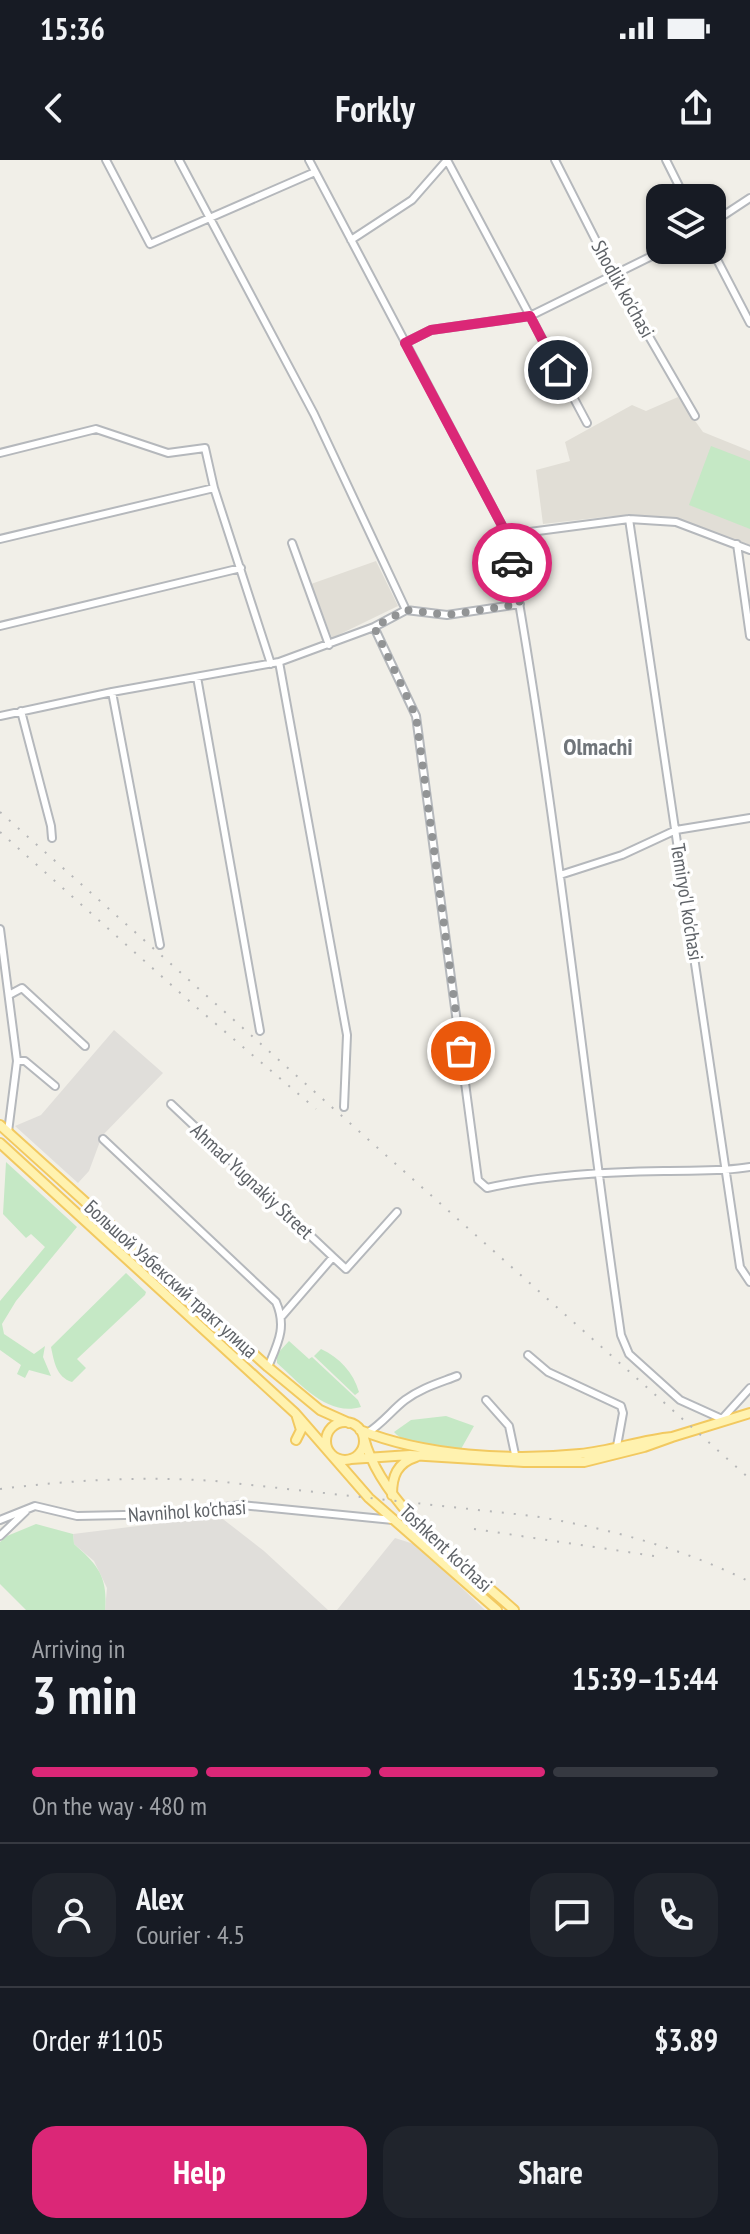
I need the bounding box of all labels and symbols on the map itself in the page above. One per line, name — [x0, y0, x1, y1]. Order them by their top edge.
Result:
street label: Shodlik ko'chasi — [586, 236, 660, 342]
pin — [524, 336, 592, 404]
courier — [472, 523, 552, 603]
district label: Olmachi — [563, 731, 633, 762]
street label: Temiryo'l ko'chasi — [665, 842, 709, 962]
pin — [427, 1017, 495, 1085]
street label: Ahmad Yugnakiy Street — [185, 1117, 319, 1245]
street label: Большой Узбекский тракт улица — [79, 1194, 263, 1364]
street label: Navnihol ko'chasi — [127, 1494, 247, 1528]
street label: Toshkent ko'chasi — [394, 1498, 498, 1598]

